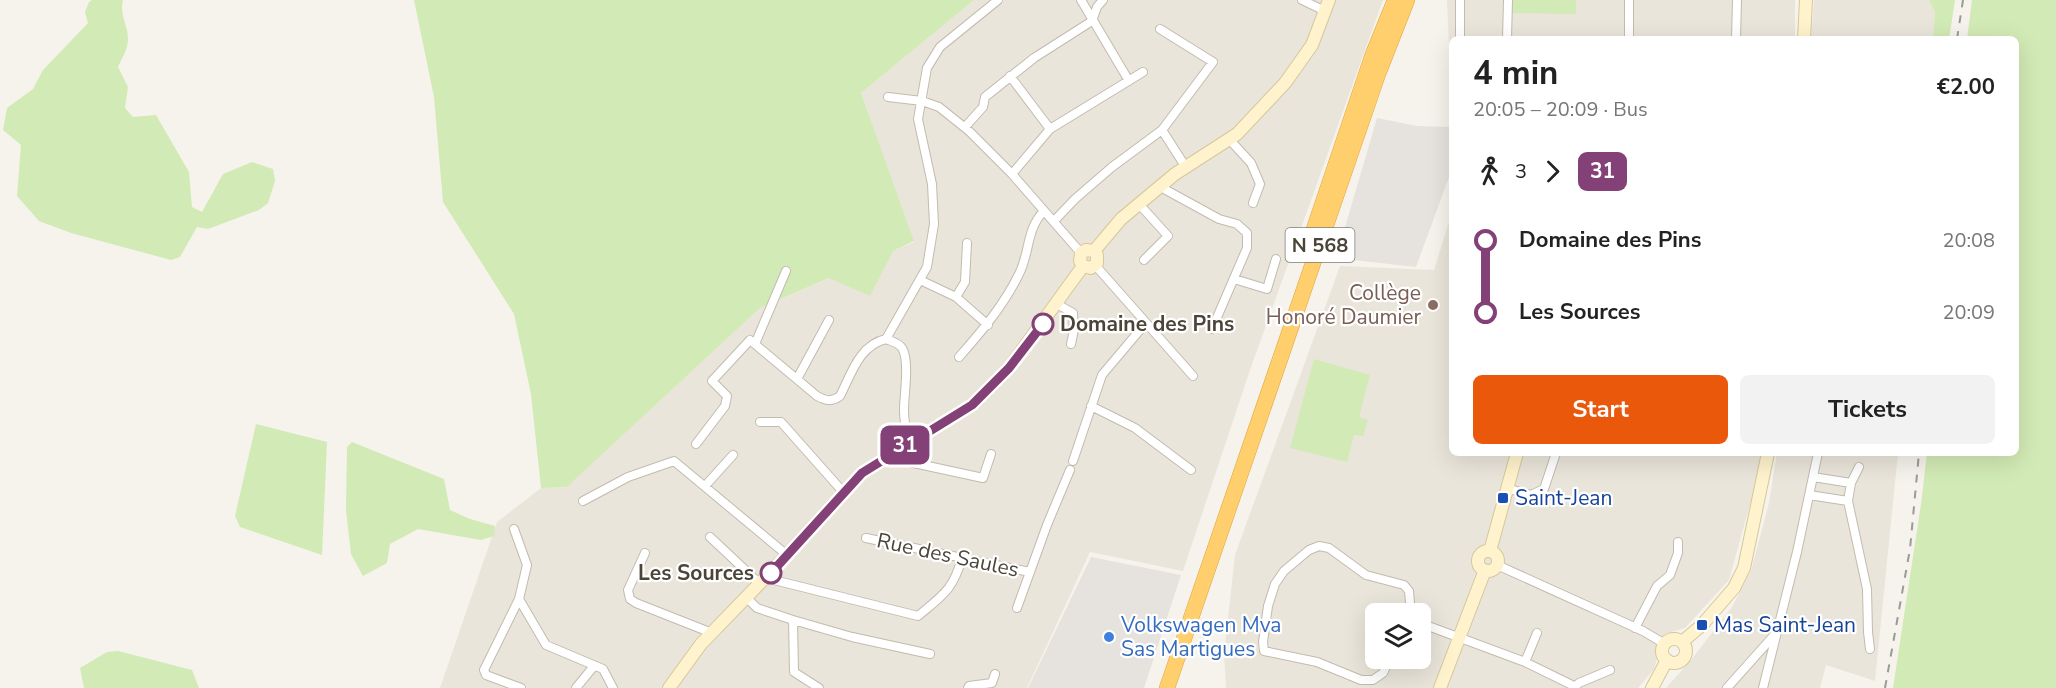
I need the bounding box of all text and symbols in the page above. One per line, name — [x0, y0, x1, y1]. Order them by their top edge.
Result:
text: 4 min — [1473, 51, 1558, 96]
text: €2.00 — [1937, 72, 1995, 102]
text: 20:05 – 20:09 · Bus — [1473, 96, 1648, 123]
icon: walk — [1473, 155, 1506, 188]
icon: forward — [1536, 155, 1569, 188]
text: 31 — [1590, 157, 1615, 185]
text: 3 — [1515, 158, 1527, 185]
text: Domaine des Pins — [1519, 225, 1701, 255]
text: 20:08 — [1942, 227, 1995, 254]
road number: N 568 — [1286, 228, 1354, 262]
place label: Collège Honoré Daumier — [1266, 279, 1421, 331]
text: Les Sources — [1519, 297, 1640, 327]
marker: Collège Honoré Daumier — [1426, 298, 1440, 312]
text: 20:09 — [1942, 299, 1995, 326]
place label: Domaine des Pins — [1060, 310, 1234, 338]
marker: Domaine des Pins — [1032, 313, 1054, 335]
button: Start — [1473, 375, 1728, 444]
button: Tickets — [1740, 375, 1995, 444]
line badge: 31 — [878, 426, 932, 464]
text: 31 — [892, 431, 918, 459]
place label: Saint-Jean — [1515, 484, 1612, 512]
marker: Saint-Jean — [1496, 491, 1510, 505]
street label: Rue des Saules — [874, 526, 1022, 584]
place label: Les Sources — [638, 559, 754, 587]
marker: Les Sources — [760, 562, 782, 584]
map controls — [1365, 603, 1431, 669]
button: layers — [1365, 603, 1431, 669]
place label: Volkswagen Mva Sas Martigues — [1120, 611, 1281, 663]
place label: Mas Saint-Jean — [1714, 611, 1856, 639]
marker: Mas Saint-Jean — [1695, 618, 1709, 632]
marker: Volkswagen Mva Sas Martigues — [1102, 630, 1116, 644]

